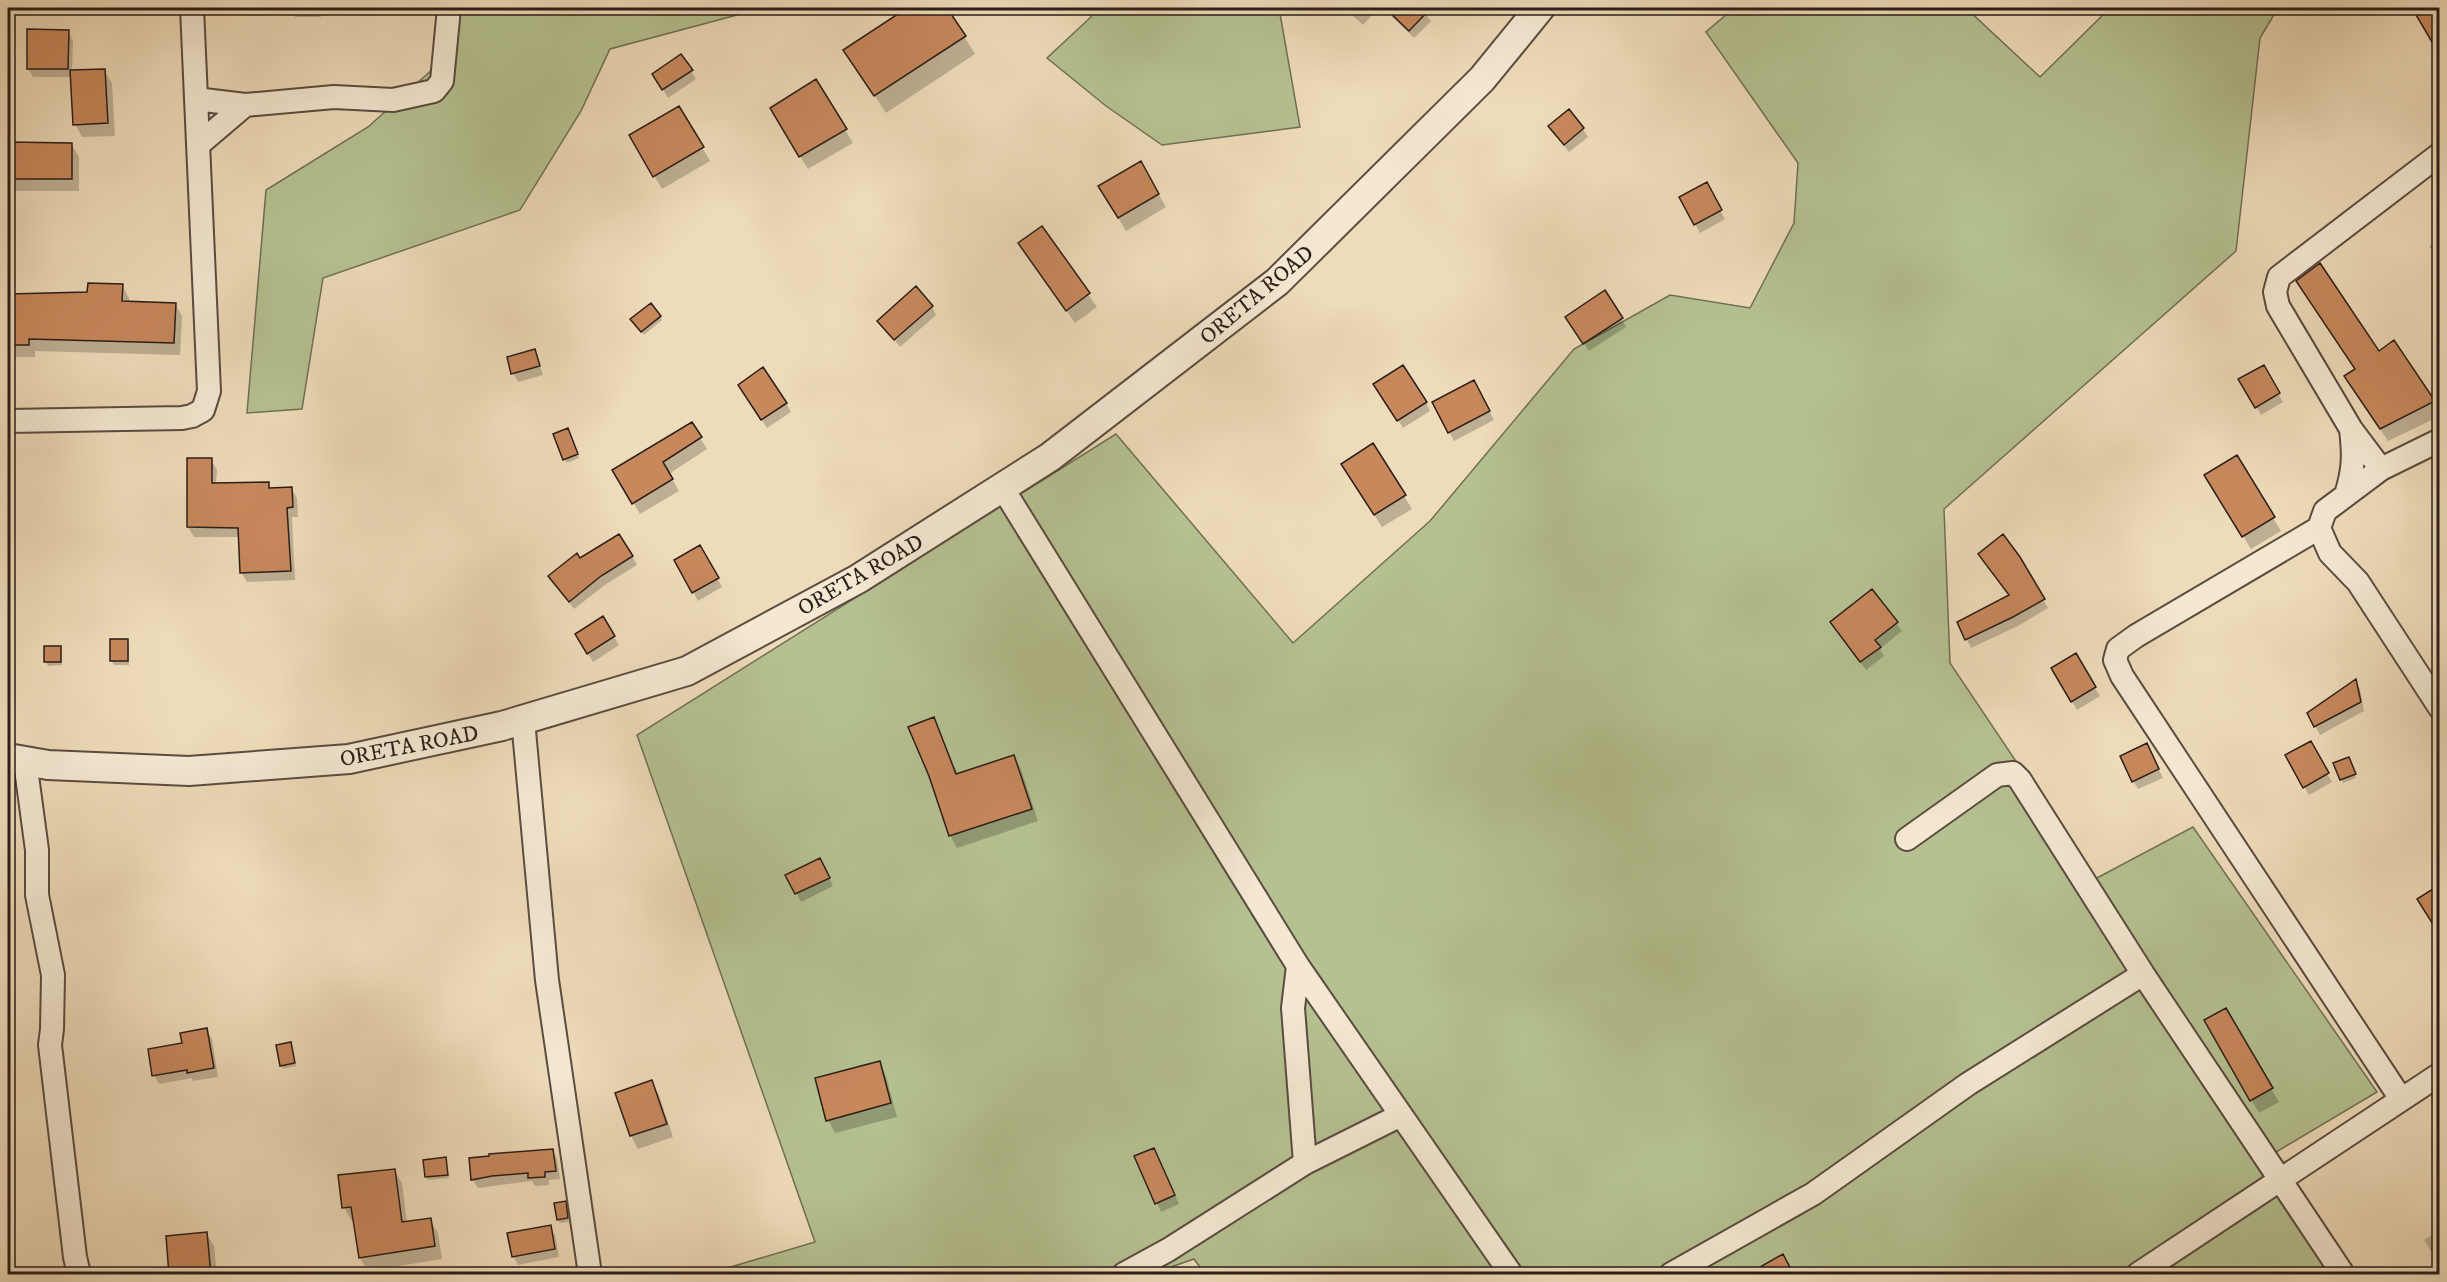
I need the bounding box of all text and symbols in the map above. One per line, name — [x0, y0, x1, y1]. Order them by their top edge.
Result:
street label: ORETA ROAD — [1194, 240, 1320, 351]
street label: ORETA ROAD — [793, 528, 928, 622]
street label: ORETA ROAD — [338, 720, 481, 773]

